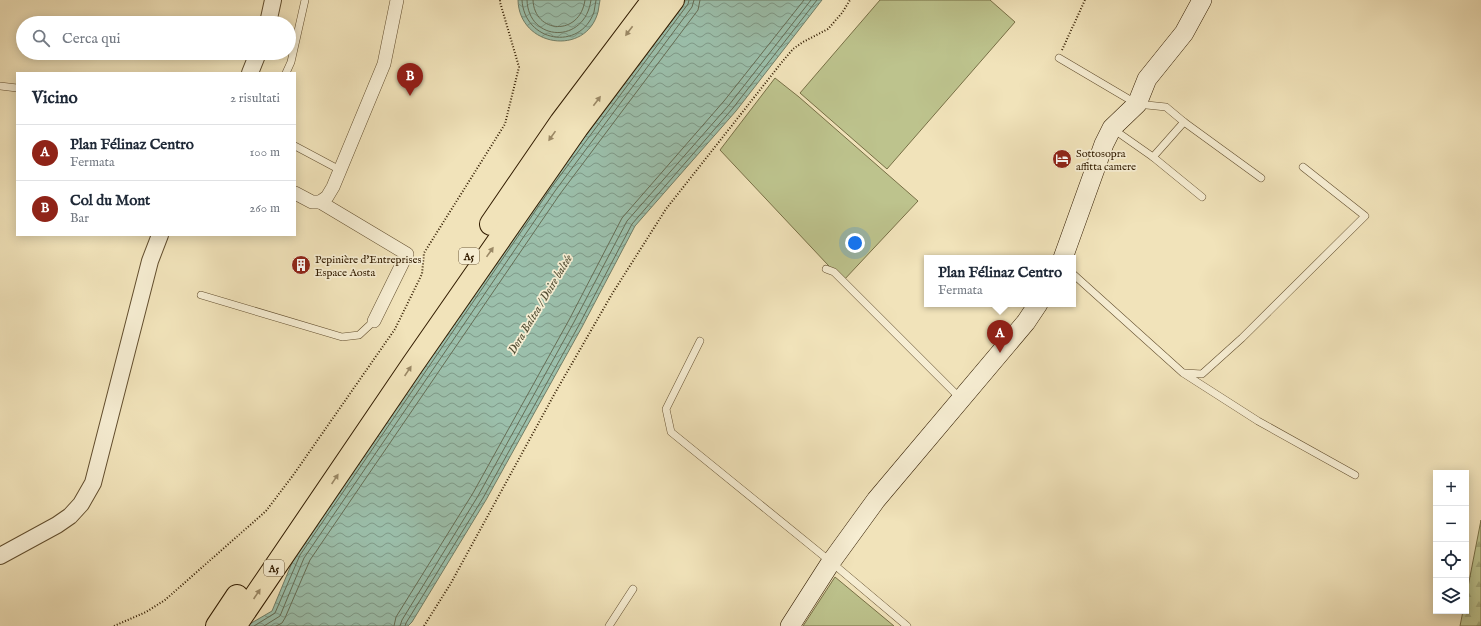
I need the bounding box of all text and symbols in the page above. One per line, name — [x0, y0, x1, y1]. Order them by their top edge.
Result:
search box — [16, 16, 296, 60]
one-way arrow — [625, 26, 633, 37]
icon: search — [30, 27, 52, 49]
text: Cerca qui — [62, 29, 121, 48]
pin: B — [397, 63, 423, 96]
text: Vicino — [32, 88, 78, 109]
text: 2 risultati — [230, 90, 280, 107]
one-way arrow — [593, 95, 601, 106]
one-way arrow — [548, 131, 556, 141]
text: Plan Félinaz Centro — [70, 135, 194, 154]
text: A — [41, 144, 49, 161]
text: 100 m — [250, 144, 280, 161]
place label: Sottosopra affitta camere — [1076, 147, 1136, 174]
hotel icon: Sottosopra affitta camere — [1051, 148, 1073, 170]
text: Fermata — [70, 154, 115, 171]
text: Col du Mont — [70, 191, 150, 210]
text: B — [41, 200, 49, 217]
text: 260 m — [249, 200, 280, 217]
text: Bar — [70, 210, 89, 227]
your location — [845, 233, 865, 253]
one-way arrow — [486, 247, 494, 258]
road number: A5 — [459, 248, 479, 264]
water label: Dora Baltea / Doire baltée — [505, 252, 576, 357]
place label: Pepinière d'Entreprises Espace Aosta — [315, 253, 421, 280]
building icon: Pepinière d'Entreprises Espace Aosta — [290, 254, 312, 276]
popup — [924, 255, 1076, 307]
text: Plan Félinaz Centro — [938, 263, 1062, 282]
text: Fermata — [938, 282, 983, 299]
pin: A — [987, 320, 1013, 353]
one-way arrow — [404, 366, 412, 376]
map controls — [1433, 470, 1469, 614]
button: + — [1433, 470, 1469, 506]
one-way arrow — [331, 473, 339, 484]
button: − — [1433, 506, 1469, 542]
button: locate — [1433, 542, 1469, 578]
road number: A5 — [264, 560, 284, 576]
button: layers — [1433, 578, 1469, 614]
one-way arrow — [253, 589, 261, 599]

